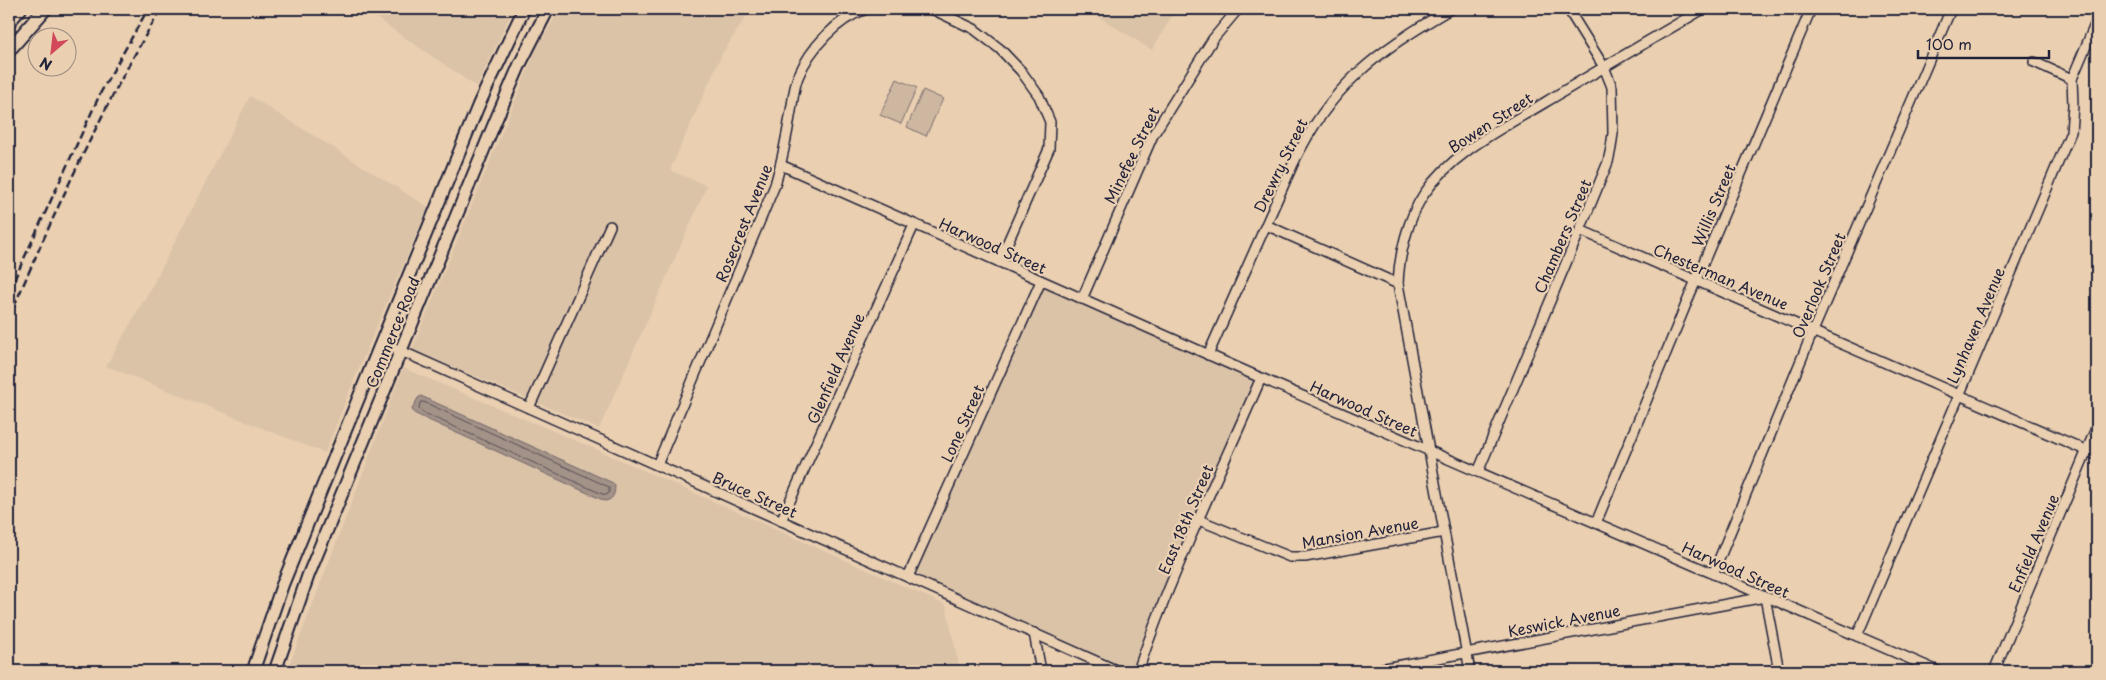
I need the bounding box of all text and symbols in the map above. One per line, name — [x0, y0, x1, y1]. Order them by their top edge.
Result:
north arrow — [28, 28, 78, 78]
scale bar — [1918, 28, 2050, 60]
text: 100 m — [1926, 32, 1972, 55]
text: N — [36, 52, 55, 76]
street label: Bowen Street — [1443, 86, 1537, 158]
street label: Minefee Street — [1097, 102, 1165, 208]
street label: Drewry Street — [1247, 114, 1313, 216]
street label: Willis Street — [1685, 160, 1741, 250]
street label: Rosecrest Avenue — [709, 161, 777, 285]
street label: Chambers Street — [1528, 175, 1596, 297]
street label: Harwood Street — [936, 211, 1050, 279]
street label: Overlook Street — [1785, 228, 1851, 342]
street label: Chesterman Avenue — [1650, 237, 1792, 315]
street label: Lynhaven Avenue — [1940, 263, 2010, 387]
street label: Commerce Road — [359, 273, 425, 391]
street label: Glenfield Avenue — [800, 309, 870, 427]
street label: Harwood Street — [1307, 374, 1421, 442]
street label: Lone Street — [935, 381, 989, 465]
street label: East 18th Street — [1152, 461, 1218, 577]
street label: Bruce Street — [709, 465, 801, 523]
street label: Enfield Avenue — [2002, 490, 2064, 596]
street label: Mansion Avenue — [1300, 510, 1420, 554]
street label: Harwood Street — [1679, 535, 1793, 603]
street label: Keswick Avenue — [1506, 598, 1622, 642]

